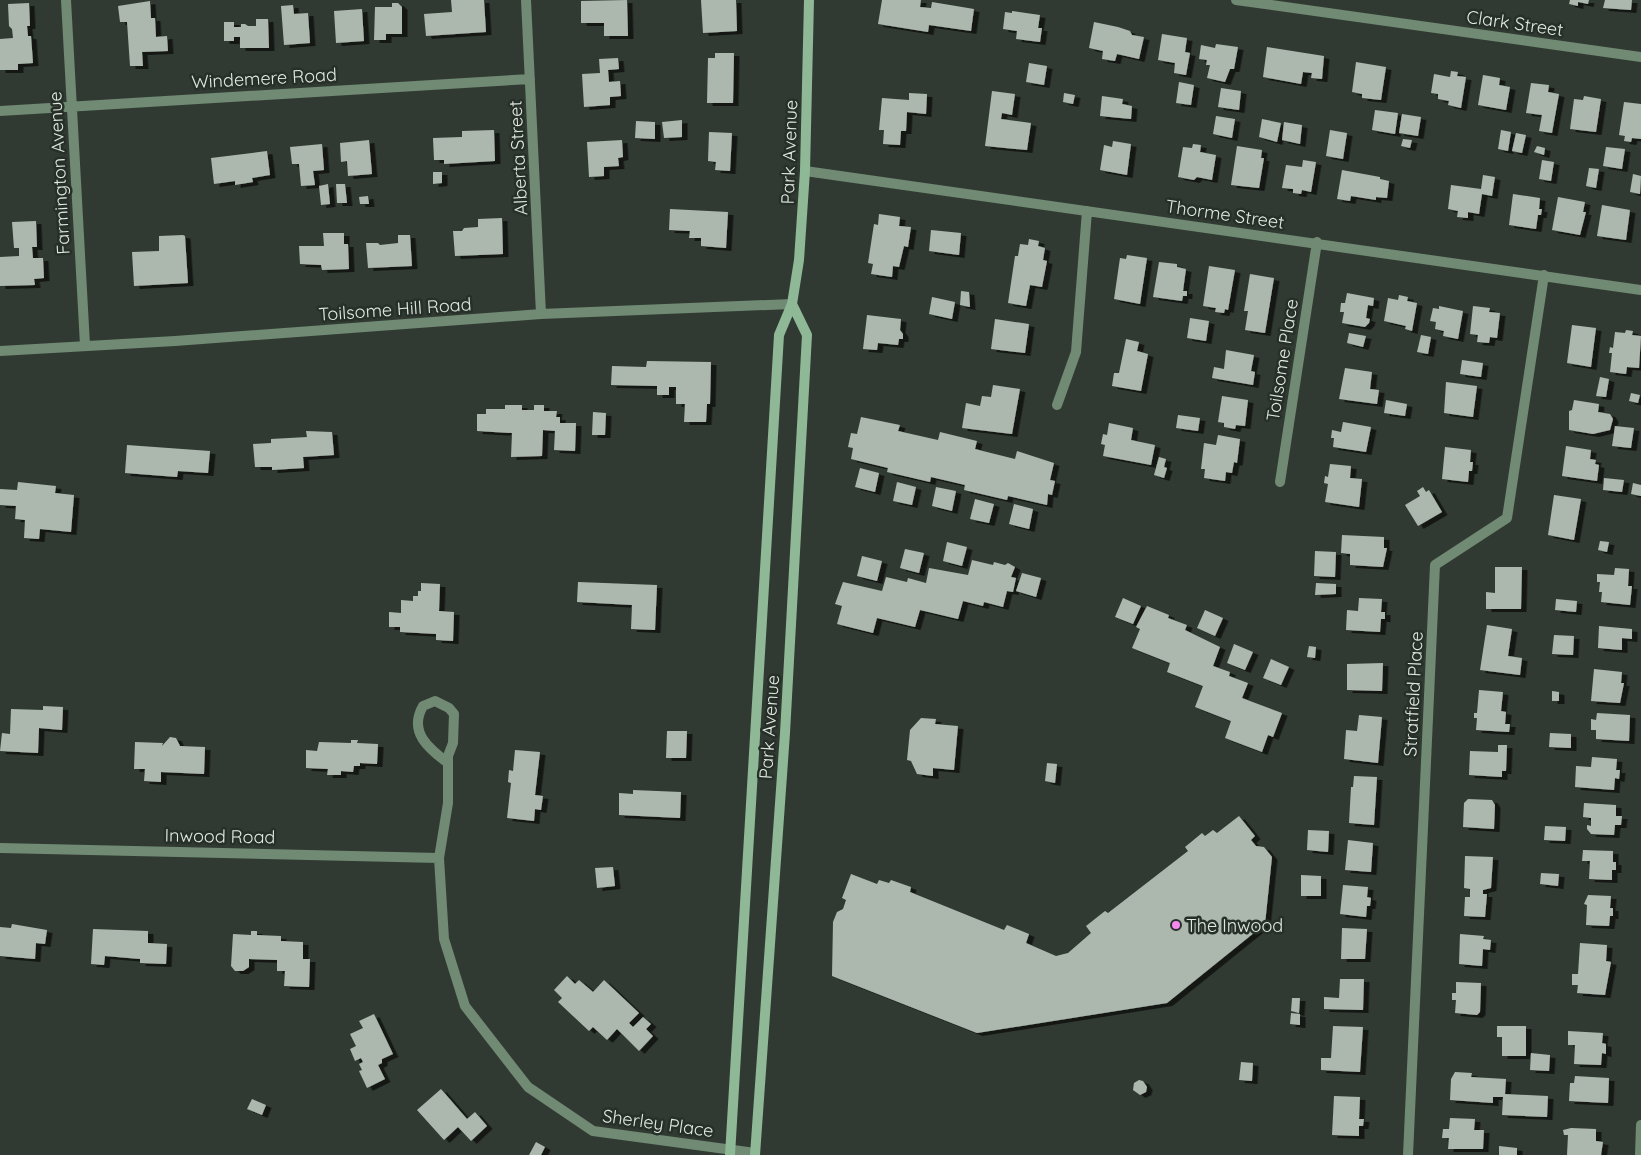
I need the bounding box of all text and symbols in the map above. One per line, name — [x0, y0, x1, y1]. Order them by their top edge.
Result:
street label: Clark Street — [1465, 5, 1565, 41]
street label: Windemere Road — [191, 63, 337, 93]
street label: Farmington Avenue — [43, 91, 75, 255]
street label: Park Avenue — [776, 99, 802, 205]
street label: Alberta Street — [504, 100, 532, 216]
street label: Thorme Street — [1164, 194, 1286, 234]
street label: Toilsome Hill Road — [318, 292, 472, 326]
street label: Toilsome Place — [1261, 297, 1303, 423]
street label: Stratfield Place — [1398, 631, 1428, 757]
street label: Park Avenue — [754, 674, 784, 780]
street label: Inwood Road — [164, 824, 276, 848]
place label: The Inwood — [1186, 914, 1283, 937]
marker: The Inwood — [1170, 919, 1182, 931]
street label: Sherley Place — [601, 1104, 715, 1142]

